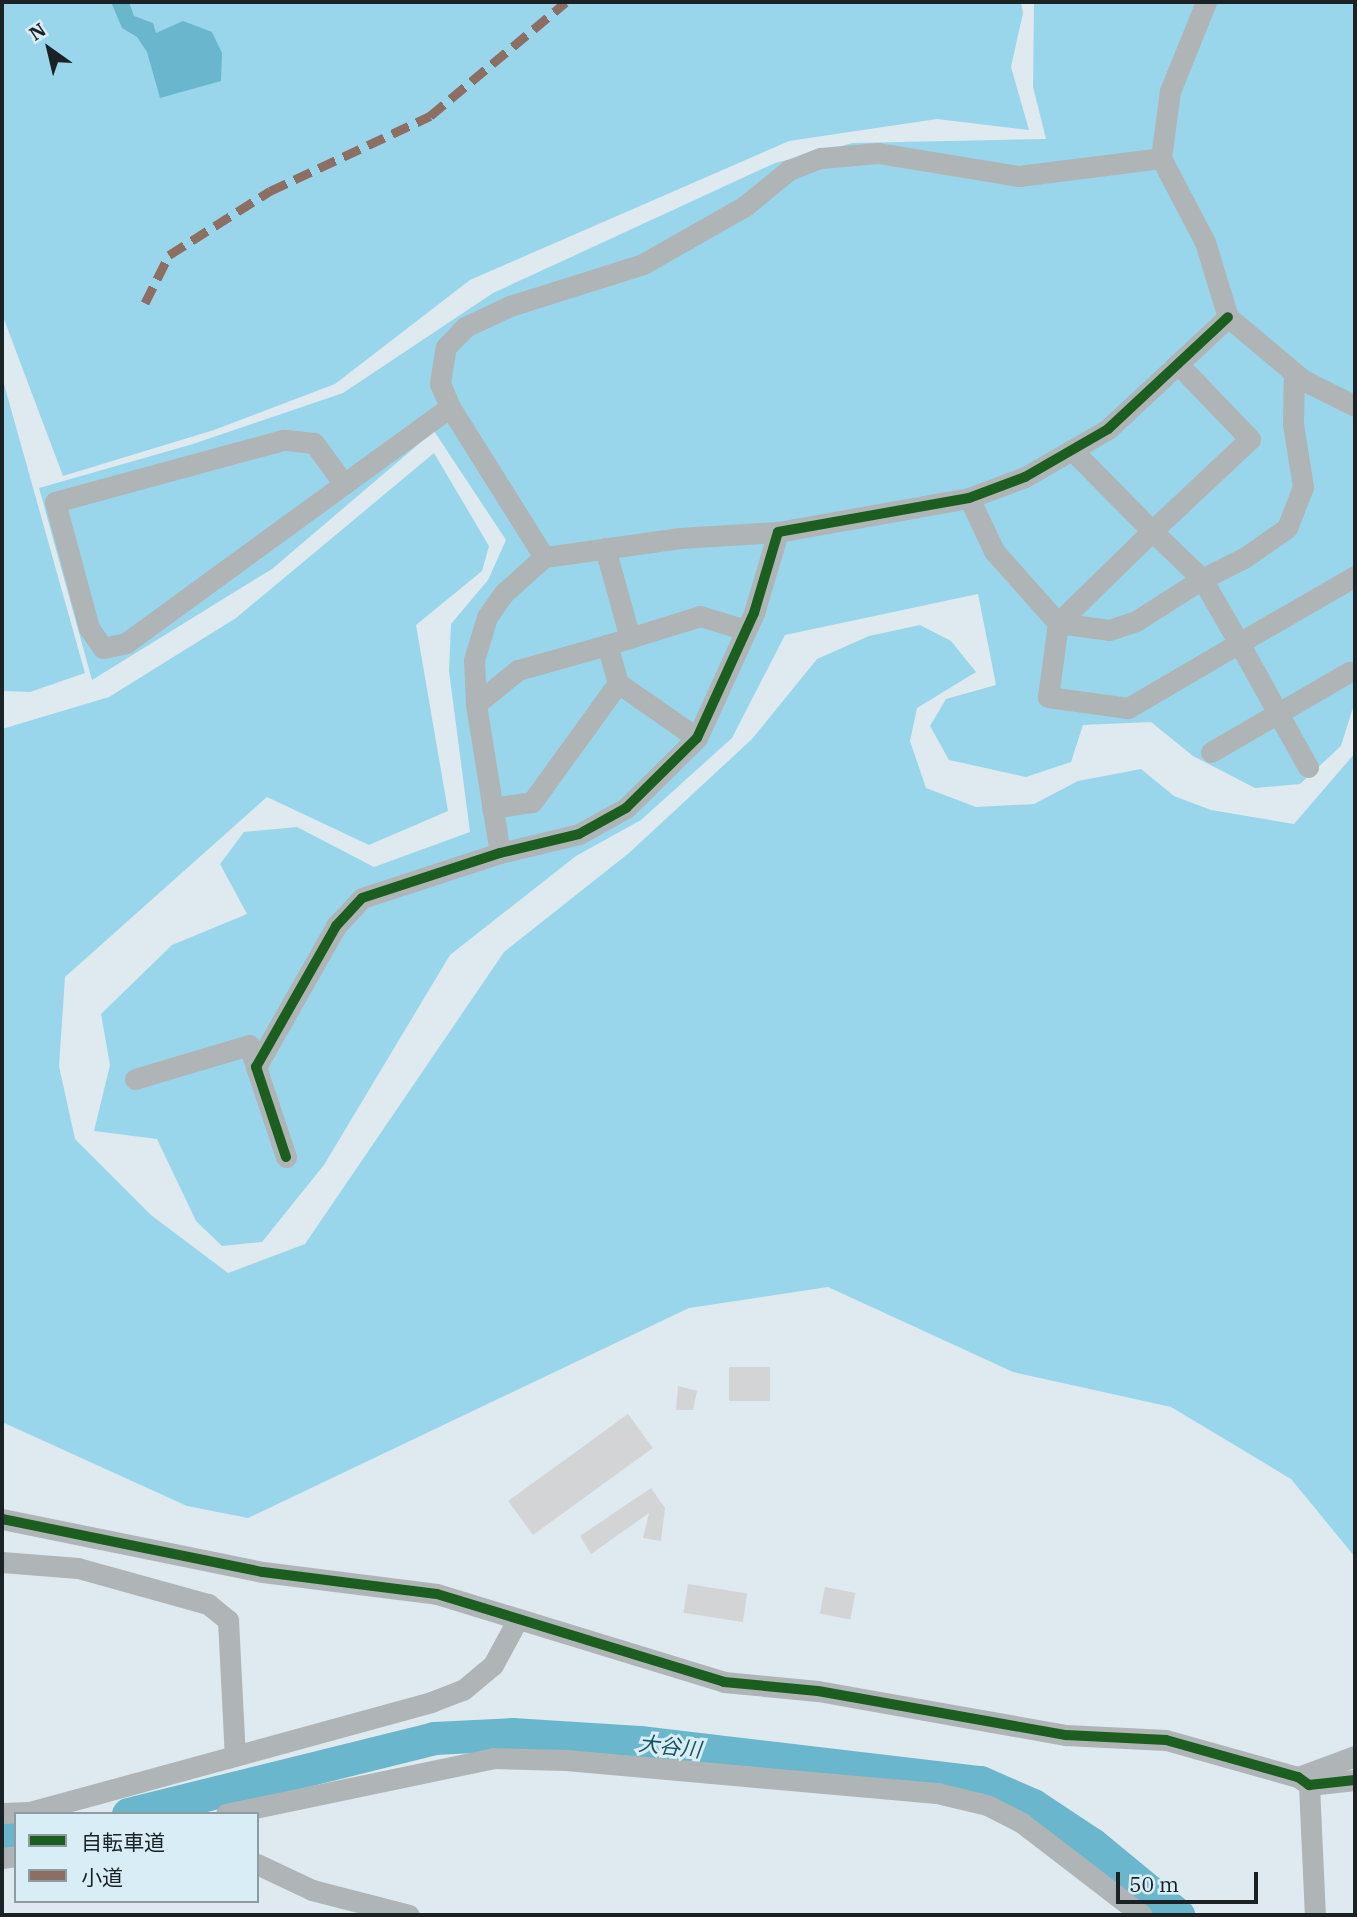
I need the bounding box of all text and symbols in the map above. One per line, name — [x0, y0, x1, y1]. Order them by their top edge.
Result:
north arrow — [14, 14, 84, 84]
text: N — [24, 17, 50, 46]
water label: 大谷川 — [637, 1730, 703, 1762]
legend — [14, 1812, 259, 1903]
text: 自転車道 — [81, 1828, 165, 1856]
scale bar — [1119, 1857, 1261, 1901]
text: 小道 — [81, 1863, 123, 1891]
text: 50 m — [1129, 1870, 1179, 1898]

